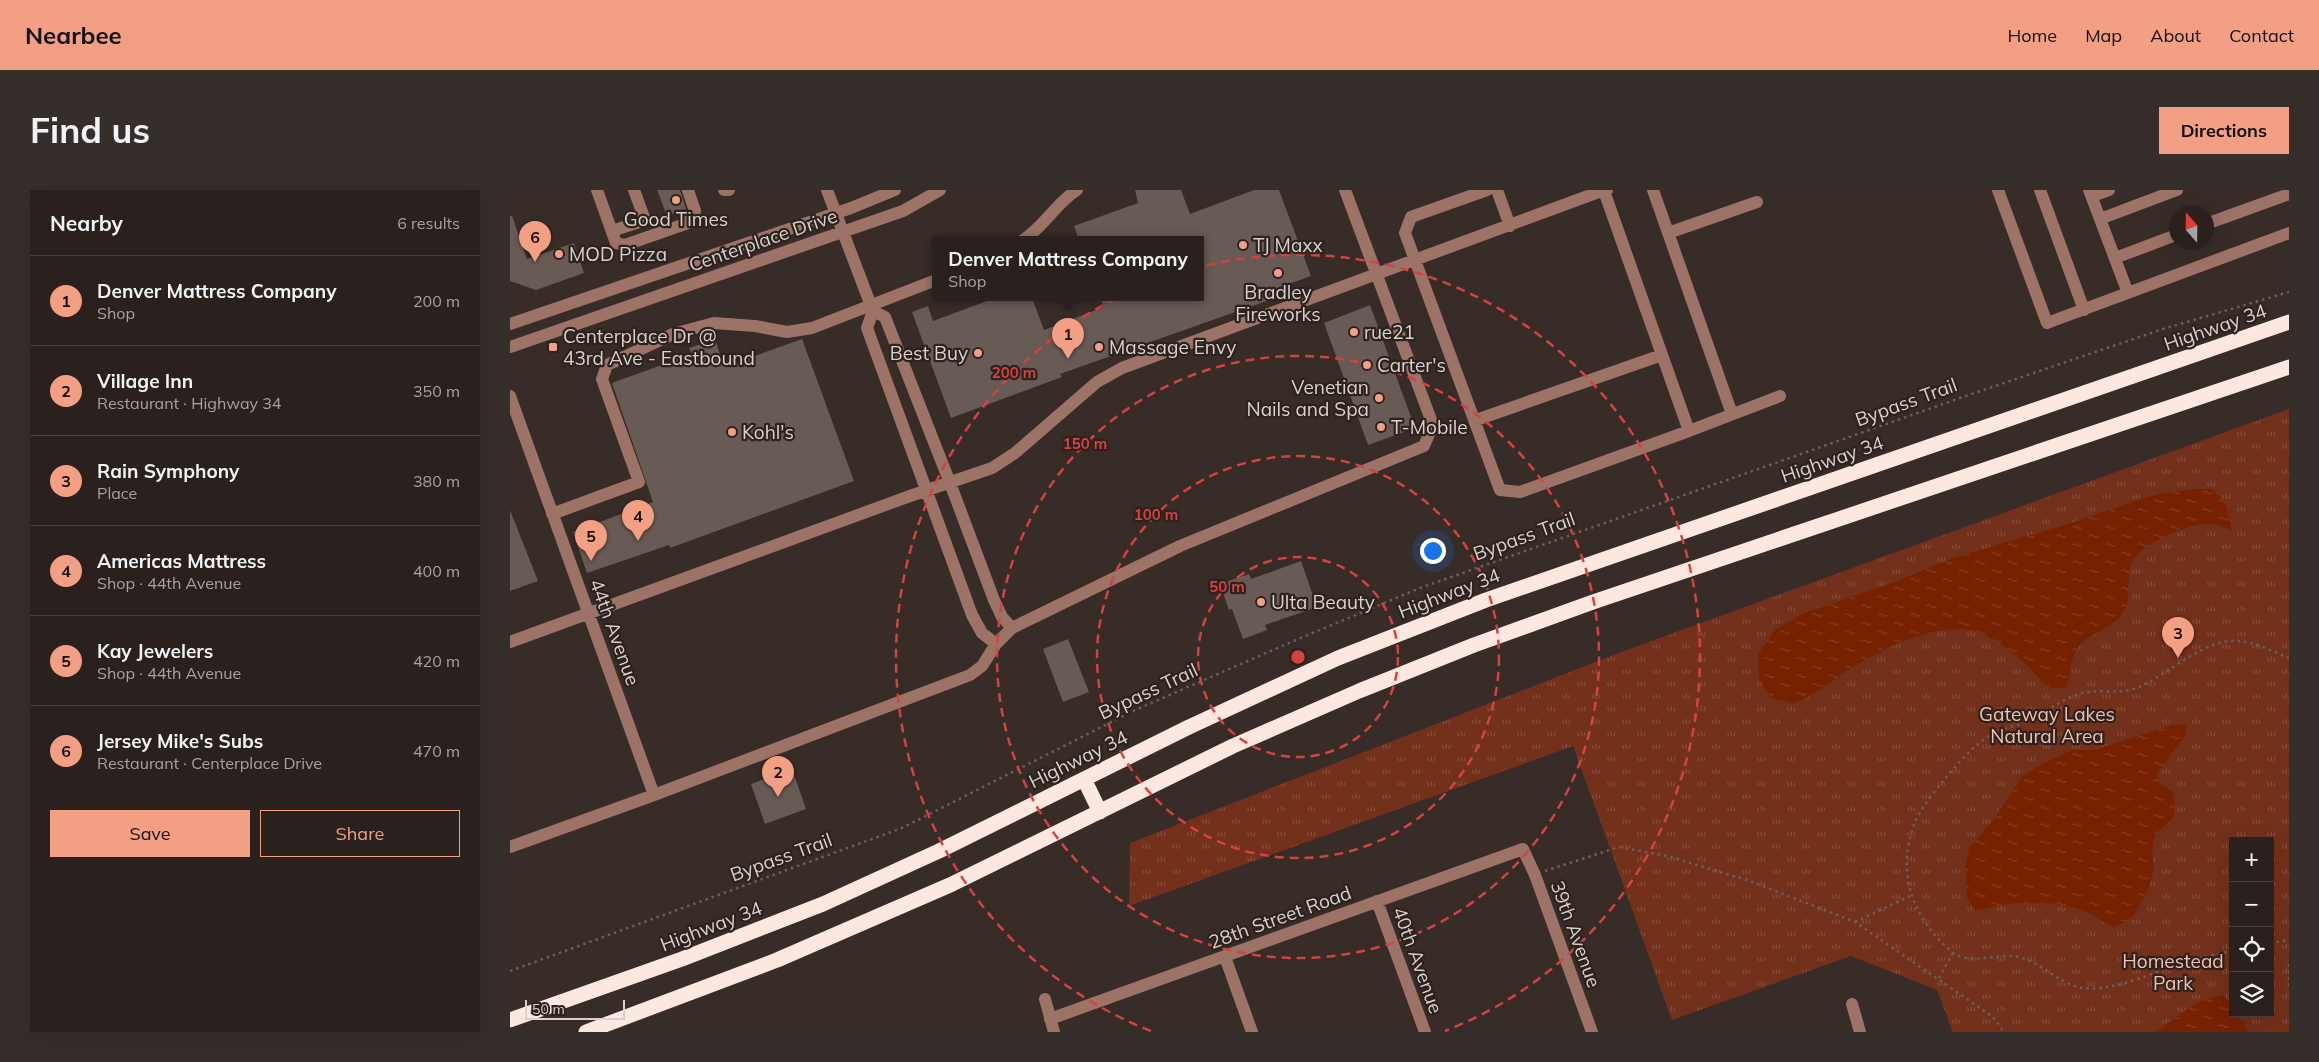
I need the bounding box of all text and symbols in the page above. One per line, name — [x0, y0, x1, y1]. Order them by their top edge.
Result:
text: Nearbee — [25, 20, 122, 50]
text: Home — [2007, 24, 2057, 47]
text: Map — [2085, 24, 2122, 47]
text: About — [2150, 24, 2201, 47]
text: Contact — [2229, 24, 2294, 47]
button: Directions — [2159, 107, 2289, 154]
text: Find us — [30, 108, 150, 152]
marker: Good Times — [670, 194, 682, 206]
street label: Centerplace Drive — [686, 203, 840, 277]
north arrow — [2169, 205, 2214, 250]
place label: Good Times — [624, 207, 728, 231]
text: Nearby — [50, 210, 123, 236]
text: 6 results — [397, 213, 460, 233]
pin: 6 — [519, 221, 551, 262]
place label: TJ Maxx — [1253, 233, 1323, 257]
popup — [932, 236, 1204, 301]
marker: TJ Maxx — [1237, 239, 1249, 251]
place label: MOD Pizza — [569, 242, 667, 266]
text: Denver Mattress Company — [948, 247, 1188, 271]
marker: MOD Pizza — [553, 248, 565, 260]
marker: Bradley Fireworks — [1272, 267, 1284, 279]
text: Shop — [948, 271, 986, 291]
text: Denver Mattress Company — [97, 279, 337, 303]
place label: Bradley Fireworks — [1235, 280, 1321, 326]
text: 1 — [61, 291, 71, 311]
text: 200 m — [413, 291, 460, 311]
street label: Highway 34 — [2160, 298, 2270, 356]
text: Shop — [97, 303, 135, 323]
pin: 1 — [1052, 318, 1084, 359]
place label: rue21 — [1364, 320, 1415, 344]
place label: Centerplace Dr @ 43rd Ave - Eastbound — [563, 324, 755, 370]
marker: rue21 — [1348, 326, 1360, 338]
place label: Massage Envy — [1109, 335, 1236, 359]
marker: Centerplace Dr @ 43rd Ave - Eastbound — [547, 341, 559, 353]
place label: Best Buy — [890, 341, 968, 365]
marker: Massage Envy — [1093, 341, 1105, 353]
marker: Best Buy — [972, 347, 984, 359]
place label: Carter's — [1377, 353, 1446, 377]
marker: Carter's — [1361, 359, 1373, 371]
text: 200 m — [992, 363, 1036, 382]
text: Village Inn — [97, 369, 193, 393]
street label: Bypass Trail — [1852, 372, 1960, 432]
place label: Venetian Nails and Spa — [1246, 375, 1369, 421]
text: 2 — [61, 381, 71, 401]
text: 350 m — [413, 381, 460, 401]
marker: Venetian Nails and Spa — [1373, 392, 1385, 404]
text: Restaurant · Highway 34 — [97, 393, 281, 413]
place label: T-Mobile — [1391, 415, 1468, 439]
place label: Kohl's — [742, 420, 794, 444]
marker: T-Mobile — [1375, 421, 1387, 433]
marker: Kohl's — [726, 426, 738, 438]
street label: Highway 34 — [1777, 430, 1887, 488]
text: 150 m — [1063, 434, 1107, 453]
text: Rain Symphony — [97, 459, 239, 483]
text: 3 — [61, 471, 71, 491]
text: 380 m — [413, 471, 460, 491]
text: Place — [97, 483, 137, 503]
pin: 4 — [622, 500, 654, 541]
text: 100 m — [1134, 505, 1178, 524]
street label: Bypass Trail — [1470, 506, 1578, 566]
pin: 5 — [575, 520, 607, 561]
your location — [1420, 538, 1446, 564]
text: Americas Mattress — [97, 549, 266, 573]
text: 4 — [61, 561, 71, 581]
text: 400 m — [413, 561, 460, 581]
street label: Highway 34 — [1395, 563, 1503, 623]
text: Shop · 44th Avenue — [97, 573, 241, 593]
street label: 44th Avenue — [585, 575, 645, 689]
text: 50 m — [1209, 577, 1245, 596]
place label: Ulta Beauty — [1271, 590, 1375, 614]
marker: Ulta Beauty — [1255, 596, 1267, 608]
pin: 3 — [2162, 617, 2194, 658]
text: Kay Jewelers — [97, 639, 213, 663]
centre of rings — [1289, 648, 1307, 666]
text: 5 — [61, 651, 71, 671]
text: 420 m — [413, 651, 460, 671]
street label: Bypass Trail — [1094, 658, 1202, 724]
text: Shop · 44th Avenue — [97, 663, 241, 683]
park label: Gateway Lakes Natural Area — [1979, 702, 2115, 748]
street label: Highway 34 — [1025, 725, 1131, 793]
text: Jersey Mike's Subs — [97, 729, 263, 753]
text: 6 — [61, 741, 71, 761]
text: 470 m — [413, 741, 460, 761]
text: Restaurant · Centerplace Drive — [97, 753, 322, 773]
pin: 2 — [762, 756, 794, 797]
button: Save — [50, 810, 250, 857]
button: Share — [260, 810, 460, 857]
street label: Bypass Trail — [727, 827, 835, 887]
map controls — [2229, 837, 2274, 1017]
button: + — [2229, 837, 2274, 882]
street label: 39th Avenue — [1546, 877, 1606, 991]
street label: 28th Street Road — [1206, 880, 1354, 954]
button: − — [2229, 882, 2274, 927]
street label: Highway 34 — [657, 896, 765, 956]
street label: 40th Avenue — [1388, 903, 1448, 1017]
button: locate — [2229, 927, 2274, 972]
park label: Homestead Park — [2122, 949, 2224, 995]
button: layers — [2229, 972, 2274, 1017]
scale bar — [525, 997, 625, 1020]
text: 50 m — [532, 1000, 565, 1018]

